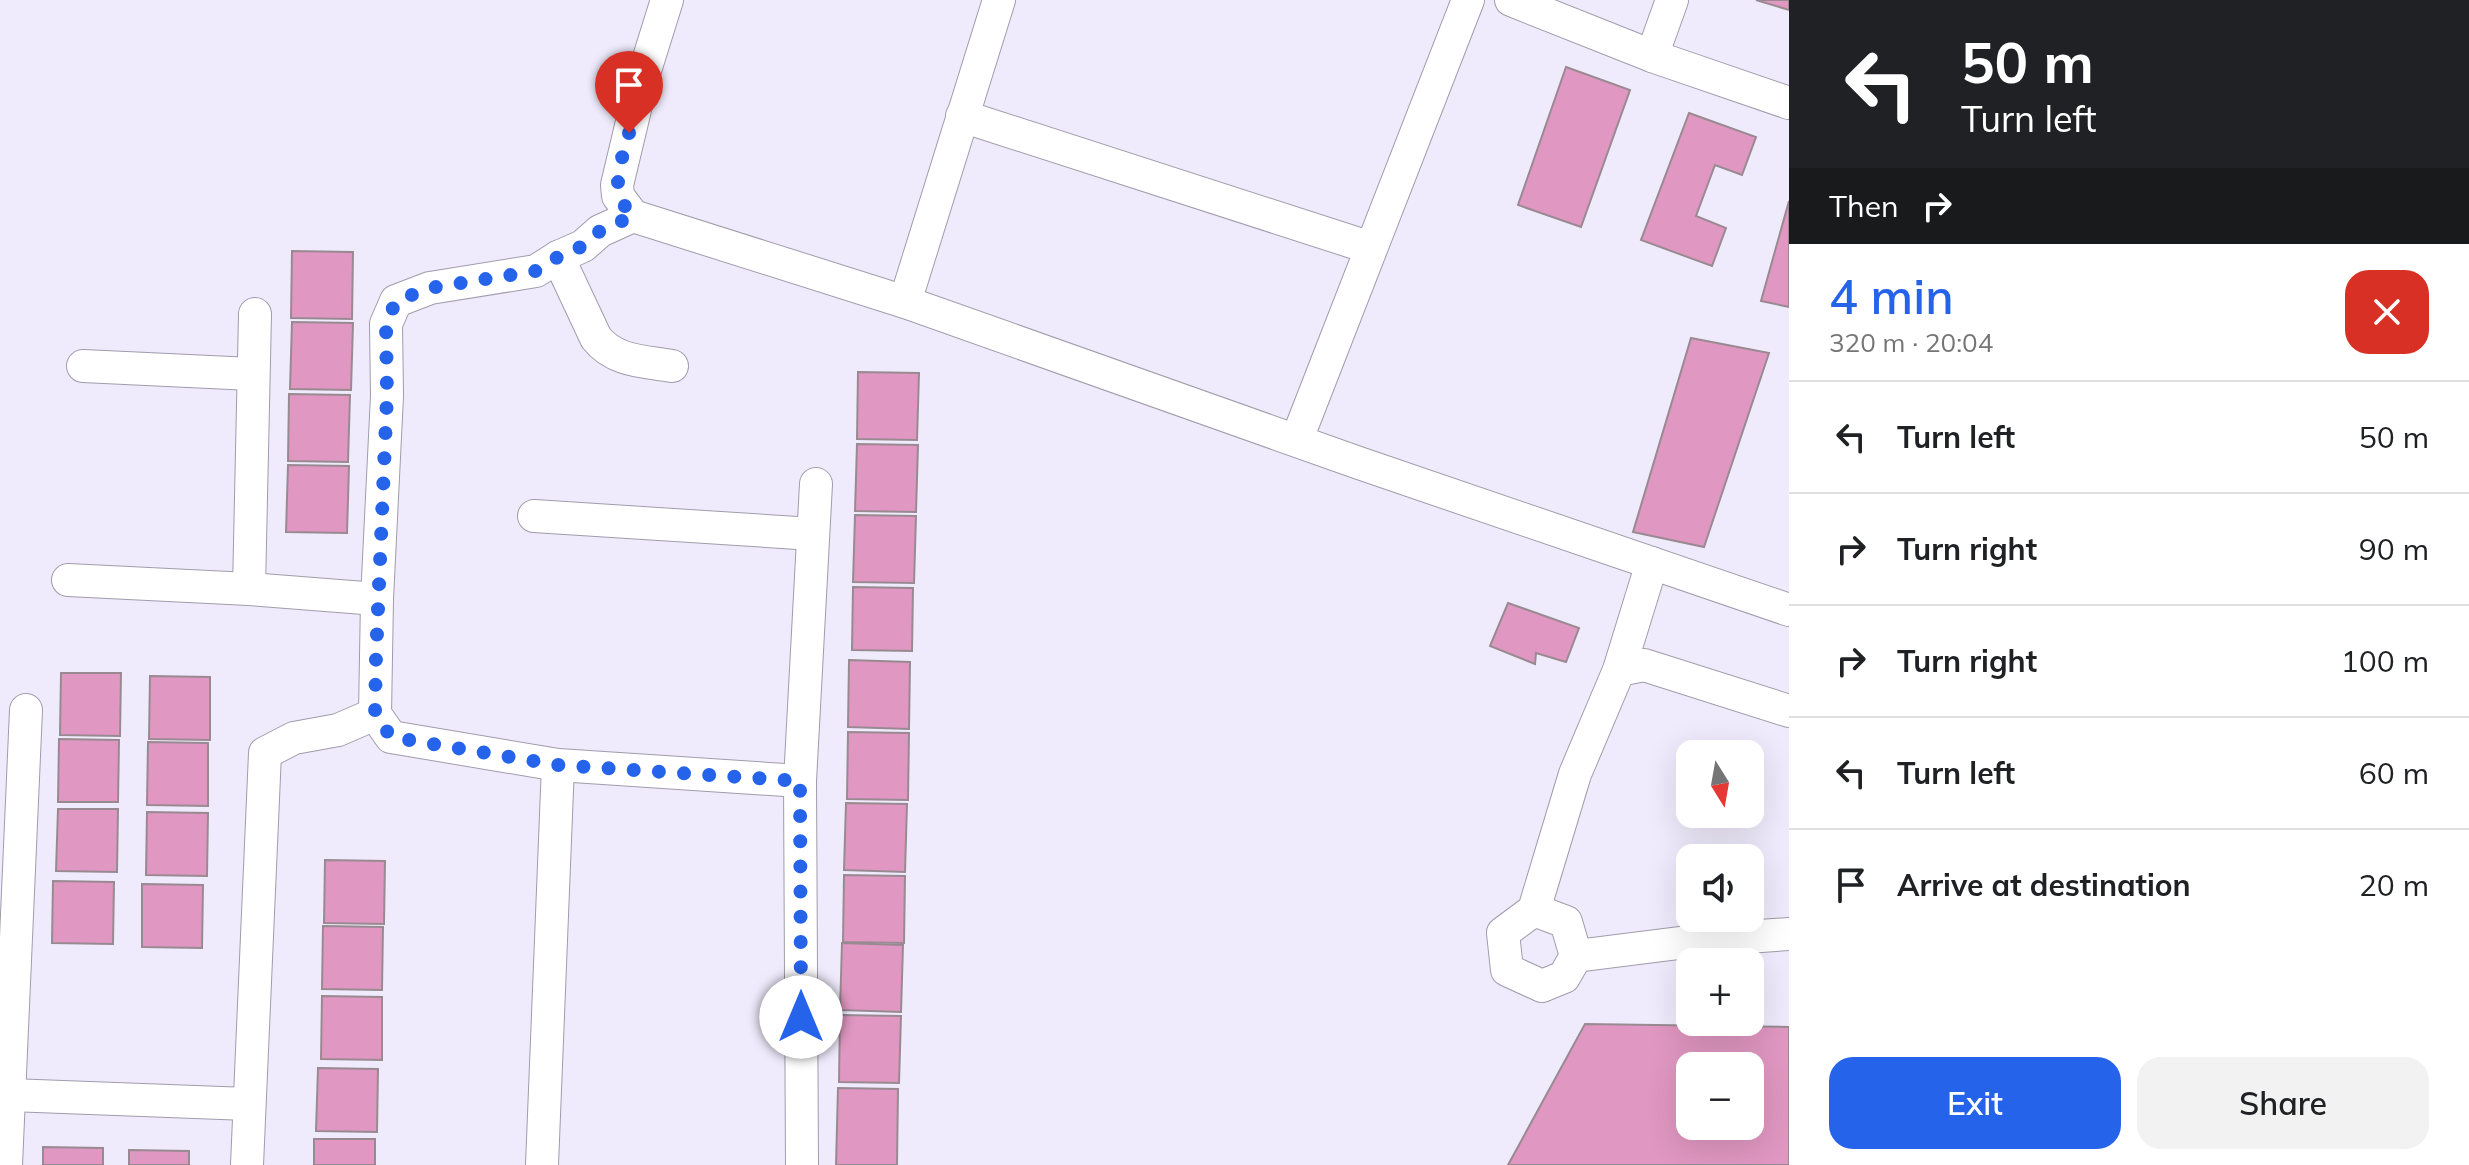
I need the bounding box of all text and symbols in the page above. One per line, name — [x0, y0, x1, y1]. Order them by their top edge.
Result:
text: 50 m — [1961, 27, 2094, 97]
icon: left — [1829, 32, 1933, 136]
pin — [595, 51, 663, 133]
icon: arrive — [607, 63, 651, 107]
text: Turn left — [1961, 96, 2097, 141]
icon: right — [1915, 184, 1959, 228]
text: Then — [1829, 187, 1899, 225]
text: 4 min — [1829, 266, 1954, 326]
button: close — [2345, 270, 2429, 354]
text: 320 m · 20:04 — [1829, 326, 1993, 359]
icon: left — [1829, 415, 1873, 459]
text: Turn left — [1897, 418, 2015, 456]
text: 50 m — [2359, 418, 2429, 456]
icon: right — [1829, 527, 1873, 571]
text: Turn right — [1897, 530, 2037, 568]
text: 90 m — [2359, 530, 2429, 568]
icon: right — [1829, 639, 1873, 683]
text: Turn right — [1897, 642, 2037, 680]
text: 100 m — [2341, 642, 2429, 680]
north arrow — [1676, 740, 1764, 828]
map controls — [1676, 740, 1764, 1140]
icon: left — [1829, 751, 1873, 795]
text: Turn left — [1897, 754, 2015, 792]
text: 60 m — [2359, 754, 2429, 792]
button: sound — [1676, 844, 1764, 932]
icon: arrive — [1829, 863, 1873, 907]
text: Arrive at destination — [1897, 866, 2191, 904]
text: 20 m — [2359, 866, 2429, 904]
button: + — [1676, 948, 1764, 1036]
position arrow — [759, 975, 843, 1059]
button: − — [1676, 1052, 1764, 1140]
button: Exit — [1829, 1057, 2121, 1149]
button: Share — [2137, 1057, 2429, 1149]

